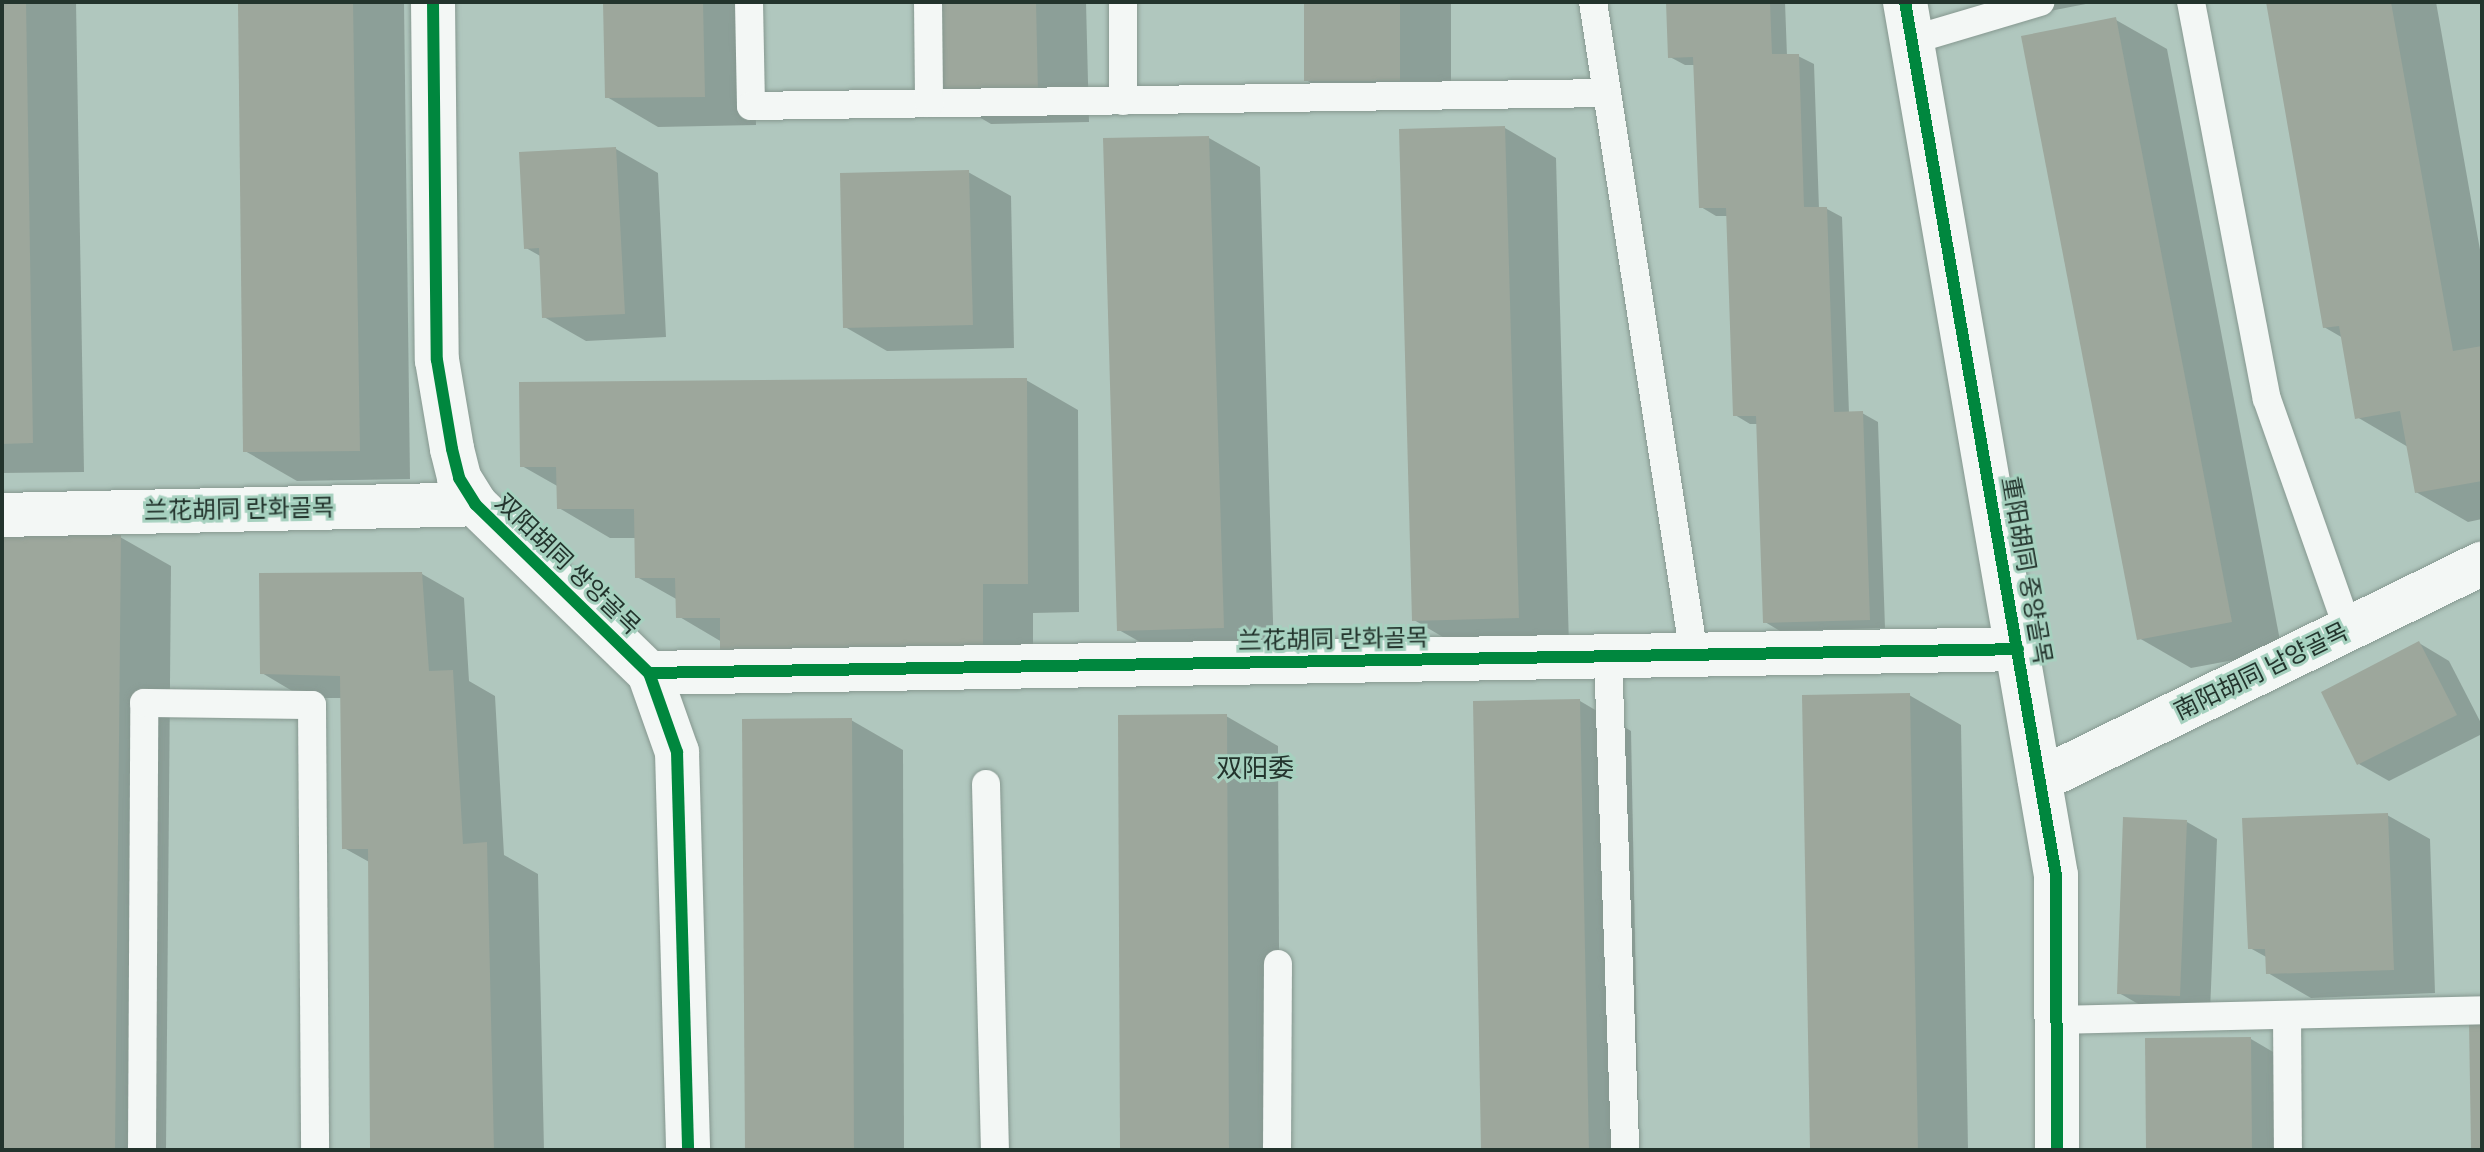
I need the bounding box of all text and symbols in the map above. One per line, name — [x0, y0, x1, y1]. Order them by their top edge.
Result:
street label: 重阳胡同 중양골목 — [1996, 474, 2058, 666]
street label: 双阳胡同 쌍양골목 — [490, 488, 646, 640]
street label: 兰花胡同 란화골목 — [144, 493, 334, 525]
street label: 南阳胡同 남양골목 — [2169, 616, 2353, 726]
street label: 兰花胡同 란화골목 — [1238, 623, 1428, 655]
district label: 双阳委 — [1216, 753, 1294, 785]

